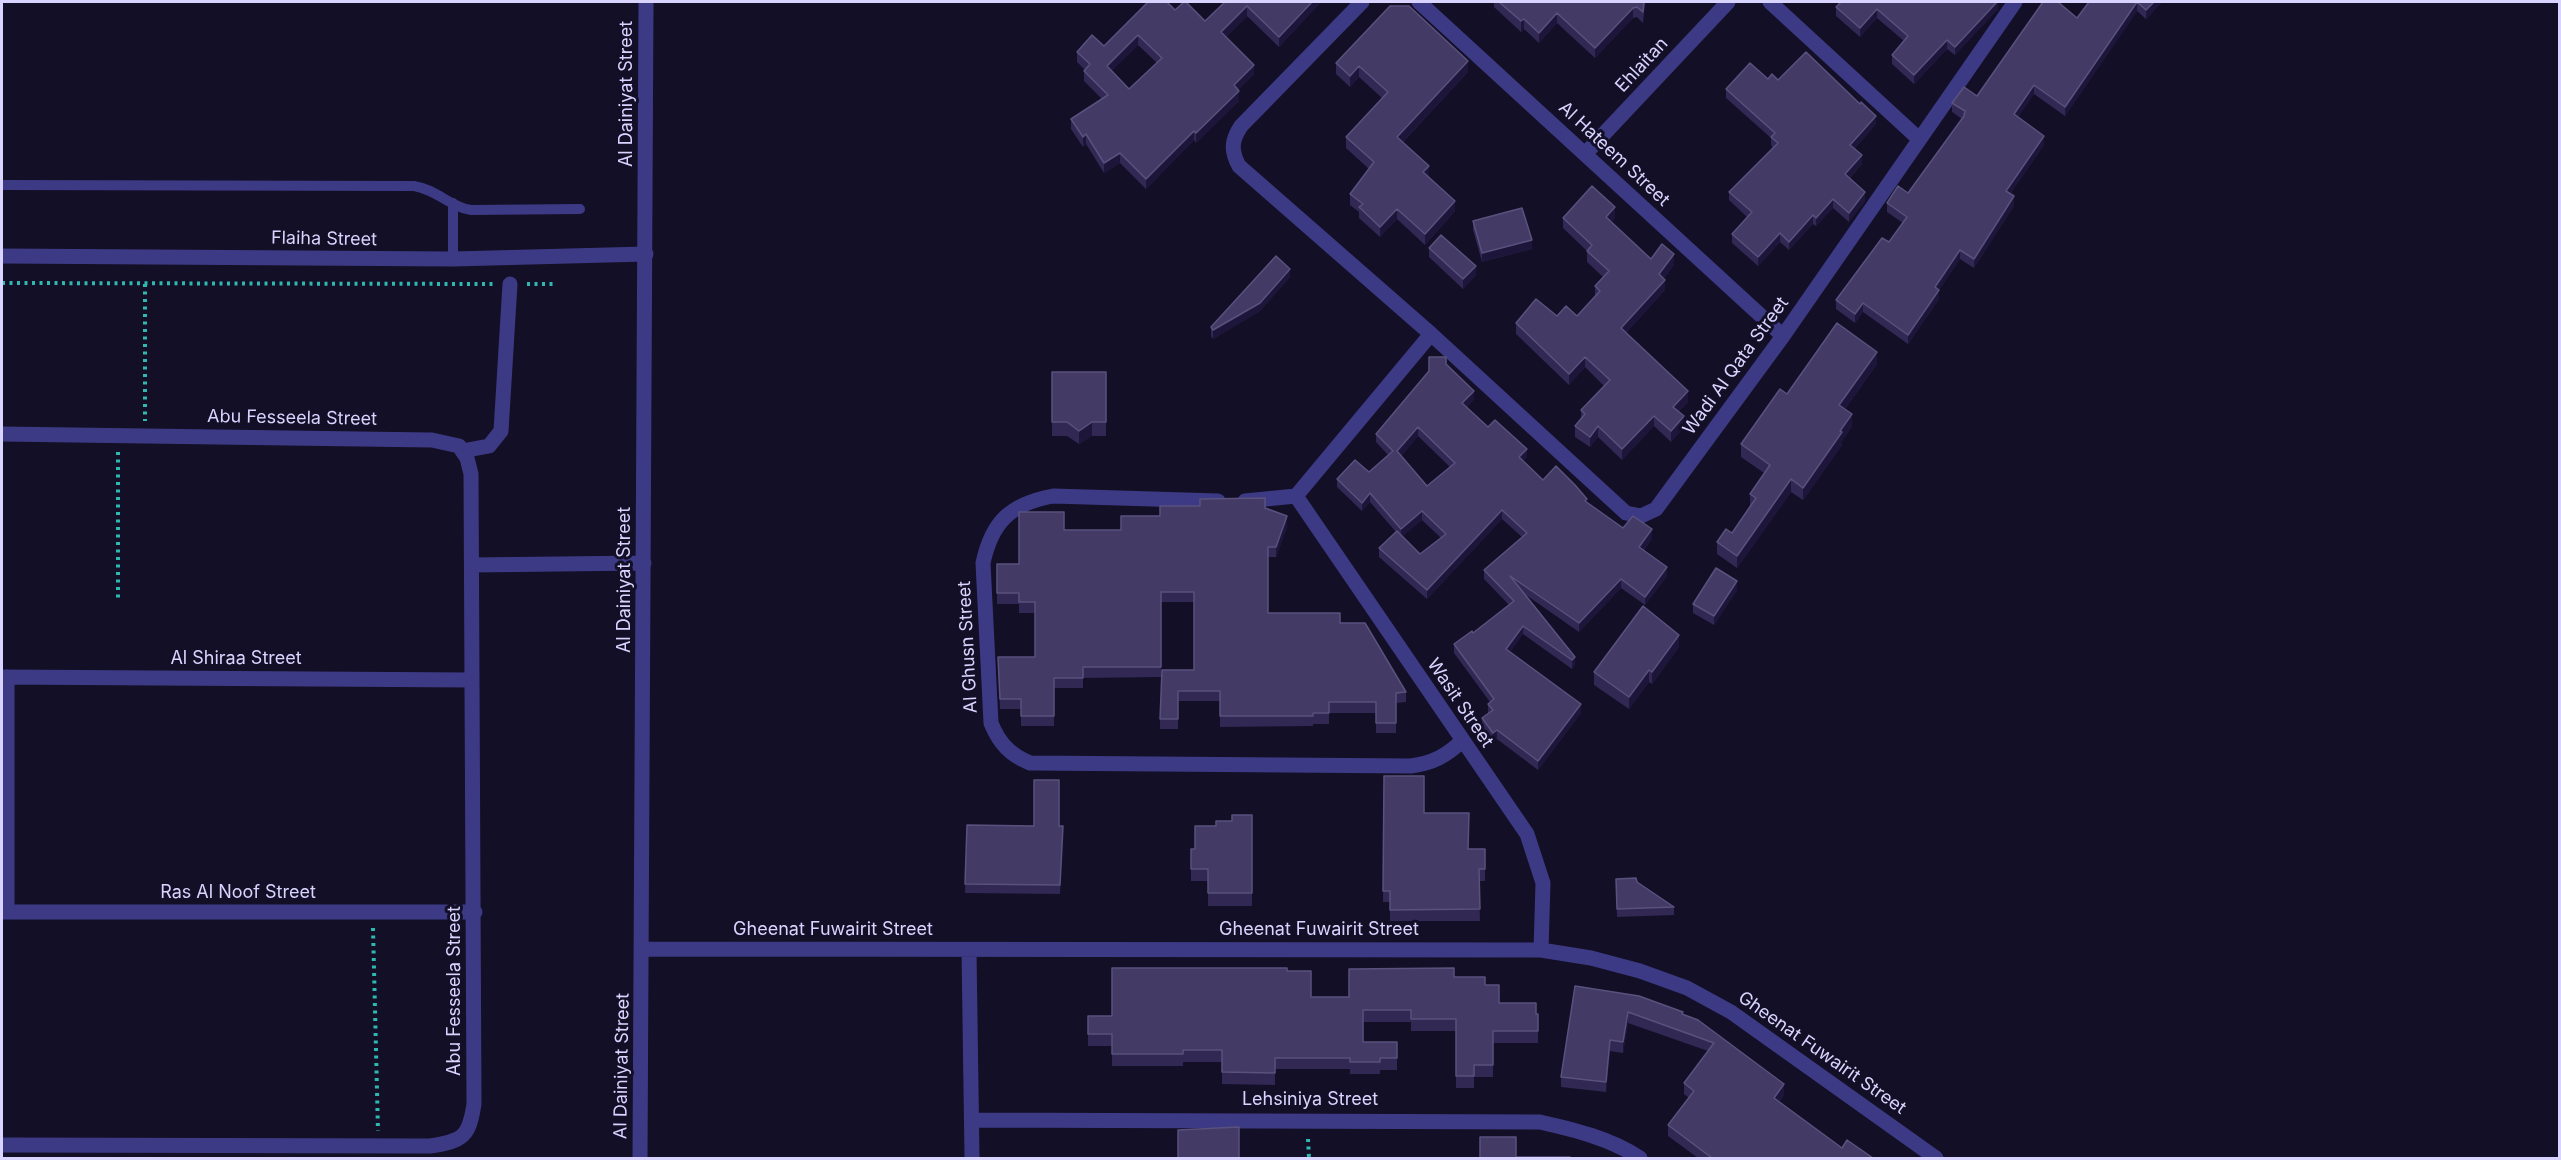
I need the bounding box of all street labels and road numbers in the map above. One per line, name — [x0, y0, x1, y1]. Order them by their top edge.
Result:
street label: Al Dainiyat Street — [616, 21, 638, 167]
street label: Ehlaitan — [1611, 33, 1673, 97]
street label: Al Hateem Street — [1554, 97, 1674, 211]
street label: Flaiha Street — [271, 227, 377, 251]
street label: Wadi Al Qata Street — [1679, 293, 1793, 439]
street label: Abu Fesseela Street — [207, 406, 377, 430]
street label: Al Dainiyat Street — [614, 507, 636, 653]
street label: Al Ghusn Street — [954, 580, 982, 714]
street label: Al Shiraa Street — [170, 648, 302, 670]
street label: Wasit Street — [1422, 654, 1498, 752]
street label: Ras Al Noof Street — [160, 882, 316, 904]
street label: Abu Fesseela Street — [444, 906, 466, 1076]
street label: Gheenat Fuwairit Street — [733, 919, 933, 941]
street label: Gheenat Fuwairit Street — [1219, 919, 1419, 941]
street label: Gheenat Fuwairit Street — [1734, 987, 1910, 1119]
street label: Al Dainiyat Street — [610, 993, 634, 1139]
street label: Lehsiniya Street — [1242, 1089, 1378, 1111]

